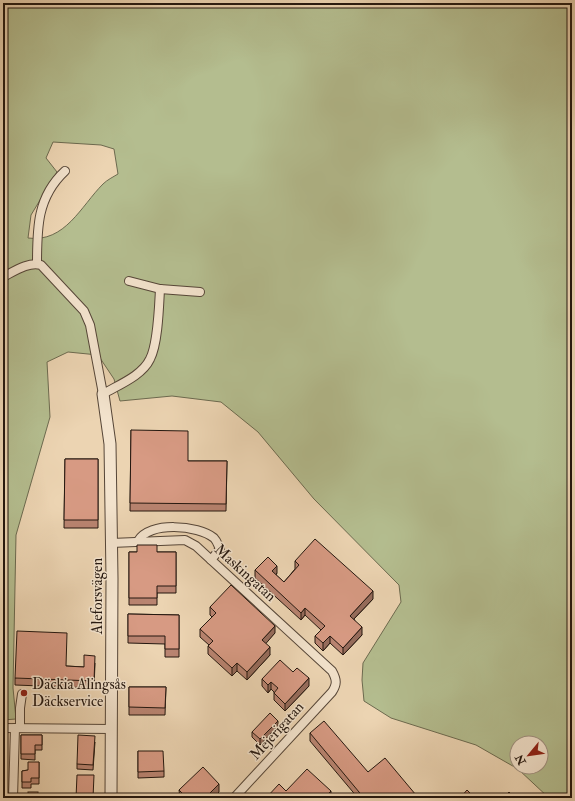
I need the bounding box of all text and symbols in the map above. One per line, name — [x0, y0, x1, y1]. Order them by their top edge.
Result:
street label: Maskingatan — [210, 540, 280, 606]
street label: Aleforsvägen — [88, 558, 107, 635]
place label: Däckia Alingsås Däckservice — [32, 675, 126, 711]
marker: Däckia Alingsås Däckservice — [19, 688, 29, 698]
street label: Mejerigatan — [246, 698, 308, 764]
north arrow — [509, 735, 549, 775]
text: N — [512, 751, 529, 768]

